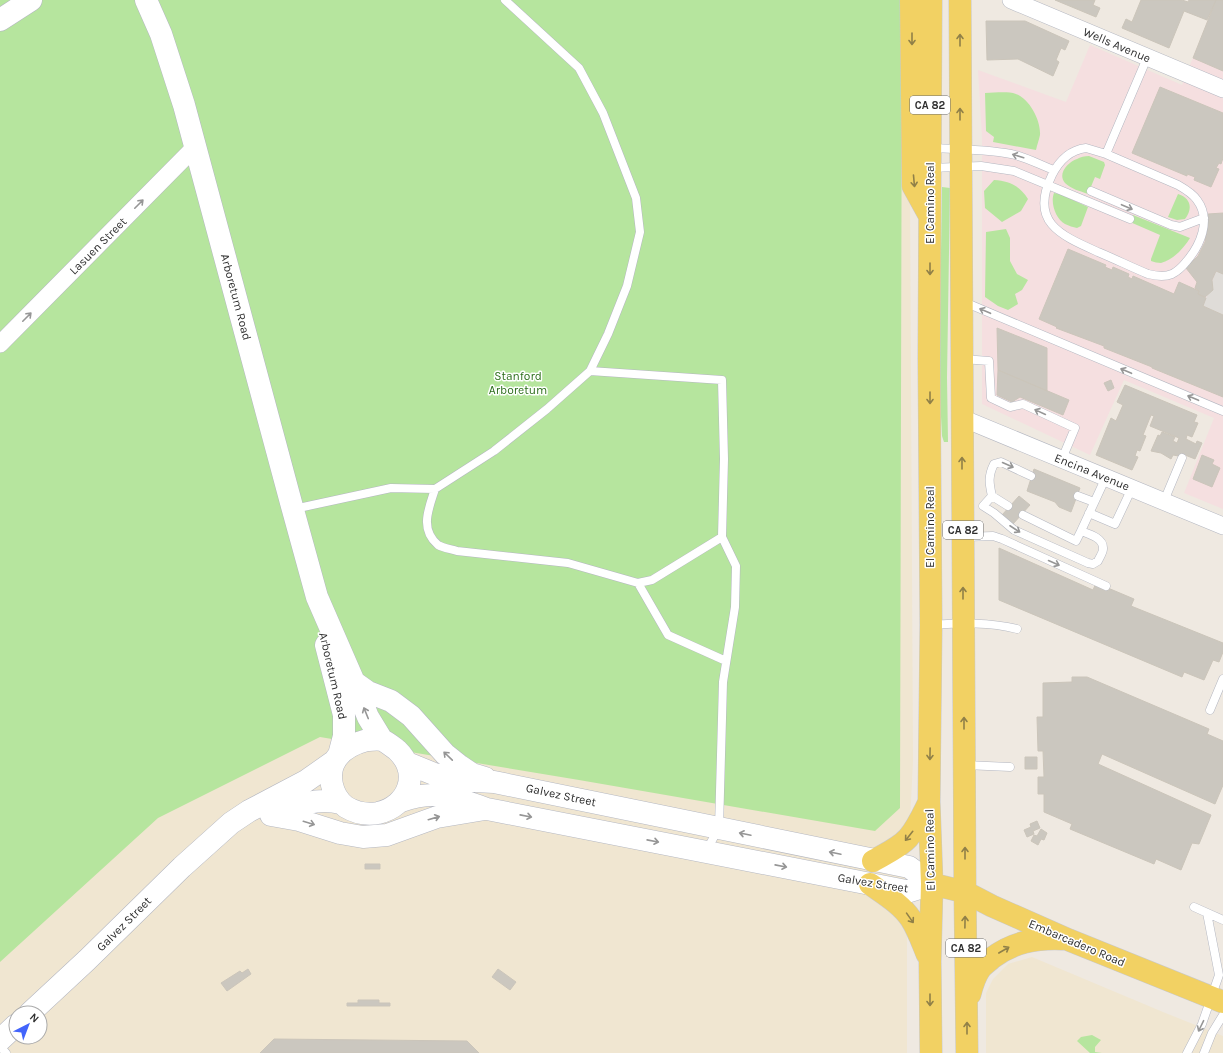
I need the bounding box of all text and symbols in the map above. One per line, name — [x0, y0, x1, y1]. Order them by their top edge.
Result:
street label: Wells Avenue — [1081, 25, 1153, 65]
one-way arrow — [908, 32, 915, 45]
one-way arrow — [956, 34, 964, 47]
road number: CA 82 — [910, 96, 950, 114]
one-way arrow — [956, 108, 964, 121]
one-way arrow — [1012, 152, 1025, 159]
street label: El Camino Real — [923, 162, 937, 244]
one-way arrow — [910, 174, 917, 187]
one-way arrow — [134, 199, 144, 209]
one-way arrow — [1121, 203, 1133, 211]
street label: Lasuen Street — [67, 214, 130, 277]
street label: Arboretum Road — [218, 252, 254, 342]
one-way arrow — [926, 262, 934, 275]
one-way arrow — [979, 307, 991, 314]
one-way arrow — [23, 312, 32, 322]
one-way arrow — [1121, 366, 1133, 374]
park label: Stanford Arboretum — [489, 369, 547, 397]
one-way arrow — [926, 391, 934, 404]
one-way arrow — [1187, 394, 1199, 402]
one-way arrow — [1034, 408, 1046, 415]
street label: Encina Avenue — [1052, 451, 1132, 493]
one-way arrow — [958, 457, 966, 470]
one-way arrow — [1002, 462, 1014, 470]
street label: El Camino Real — [923, 486, 937, 568]
road number: CA 82 — [943, 521, 983, 539]
one-way arrow — [1009, 525, 1020, 533]
one-way arrow — [1048, 559, 1060, 567]
one-way arrow — [959, 587, 967, 600]
street label: Arboretum Road — [316, 631, 350, 721]
one-way arrow — [362, 707, 370, 719]
one-way arrow — [960, 717, 968, 730]
one-way arrow — [926, 747, 934, 760]
one-way arrow — [443, 751, 453, 761]
street label: Galvez Street — [525, 781, 598, 809]
street label: El Camino Real — [922, 809, 938, 891]
one-way arrow — [519, 813, 532, 821]
one-way arrow — [427, 814, 440, 821]
one-way arrow — [303, 820, 316, 827]
one-way arrow — [739, 829, 752, 837]
one-way arrow — [905, 830, 914, 841]
one-way arrow — [646, 838, 659, 846]
one-way arrow — [961, 847, 969, 860]
one-way arrow — [829, 848, 842, 856]
one-way arrow — [774, 862, 787, 870]
street label: Galvez Street — [837, 871, 910, 896]
street label: Galvez Street — [94, 893, 155, 954]
one-way arrow — [906, 912, 914, 923]
one-way arrow — [961, 916, 969, 929]
street label: Embarcadero Road — [1027, 916, 1127, 970]
road number: CA 82 — [946, 939, 986, 957]
one-way arrow — [998, 946, 1010, 954]
one-way arrow — [926, 993, 934, 1006]
north arrow — [8, 1005, 48, 1045]
text: N — [27, 1010, 42, 1025]
one-way arrow — [1197, 1019, 1204, 1031]
one-way arrow — [963, 1022, 971, 1035]

